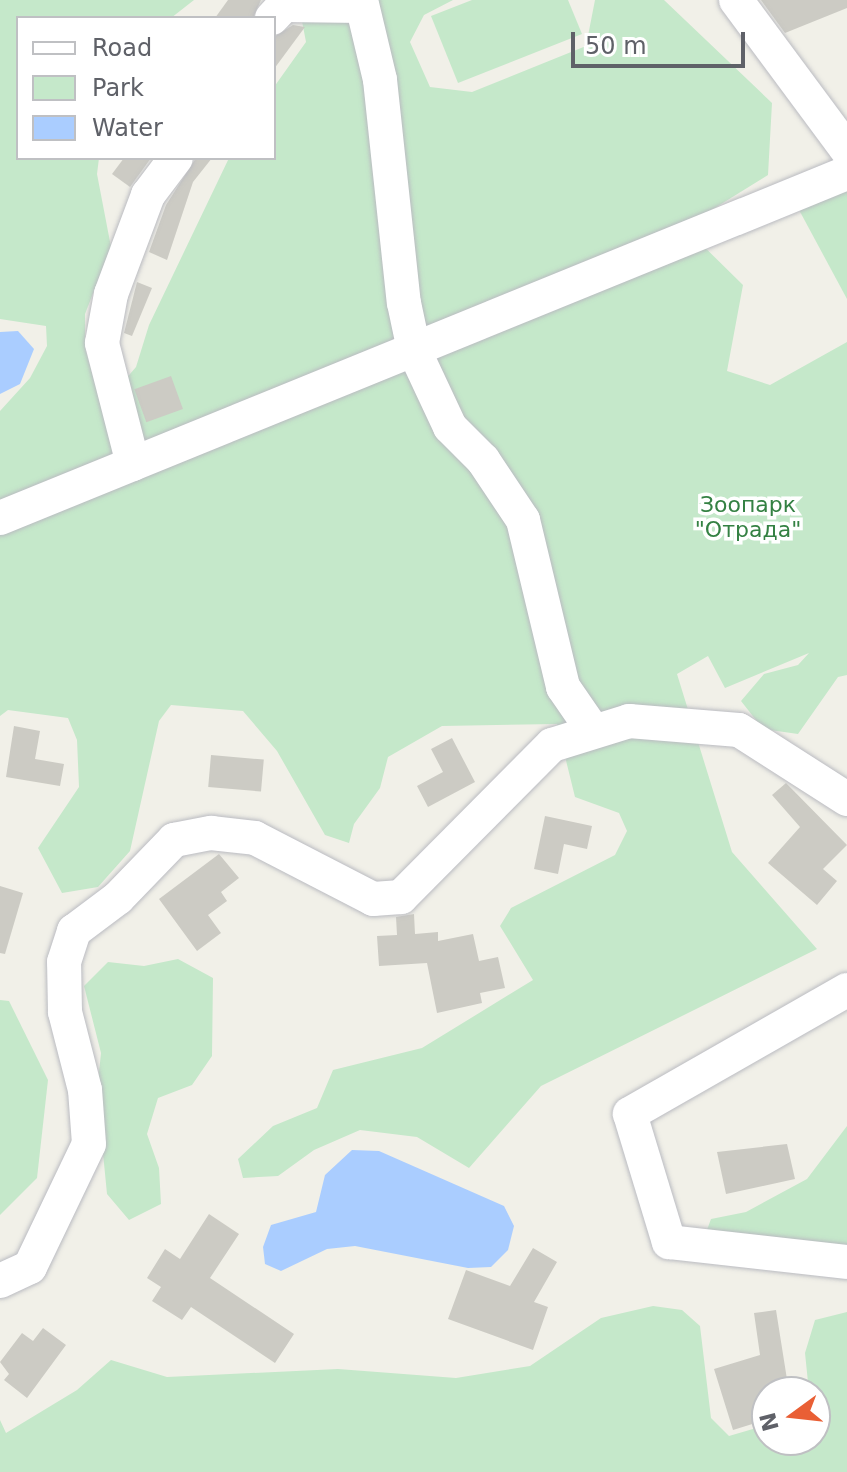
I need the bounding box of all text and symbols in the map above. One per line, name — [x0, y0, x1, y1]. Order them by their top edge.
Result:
legend — [16, 16, 276, 160]
scale bar — [575, 16, 749, 66]
text: 50 m — [585, 32, 647, 60]
text: Road — [92, 34, 152, 62]
text: Park — [92, 74, 144, 102]
text: Water — [92, 114, 163, 142]
park label: Зоопарк "Отрада" — [695, 491, 801, 542]
north arrow — [751, 1376, 831, 1456]
text: N — [755, 1410, 784, 1434]

